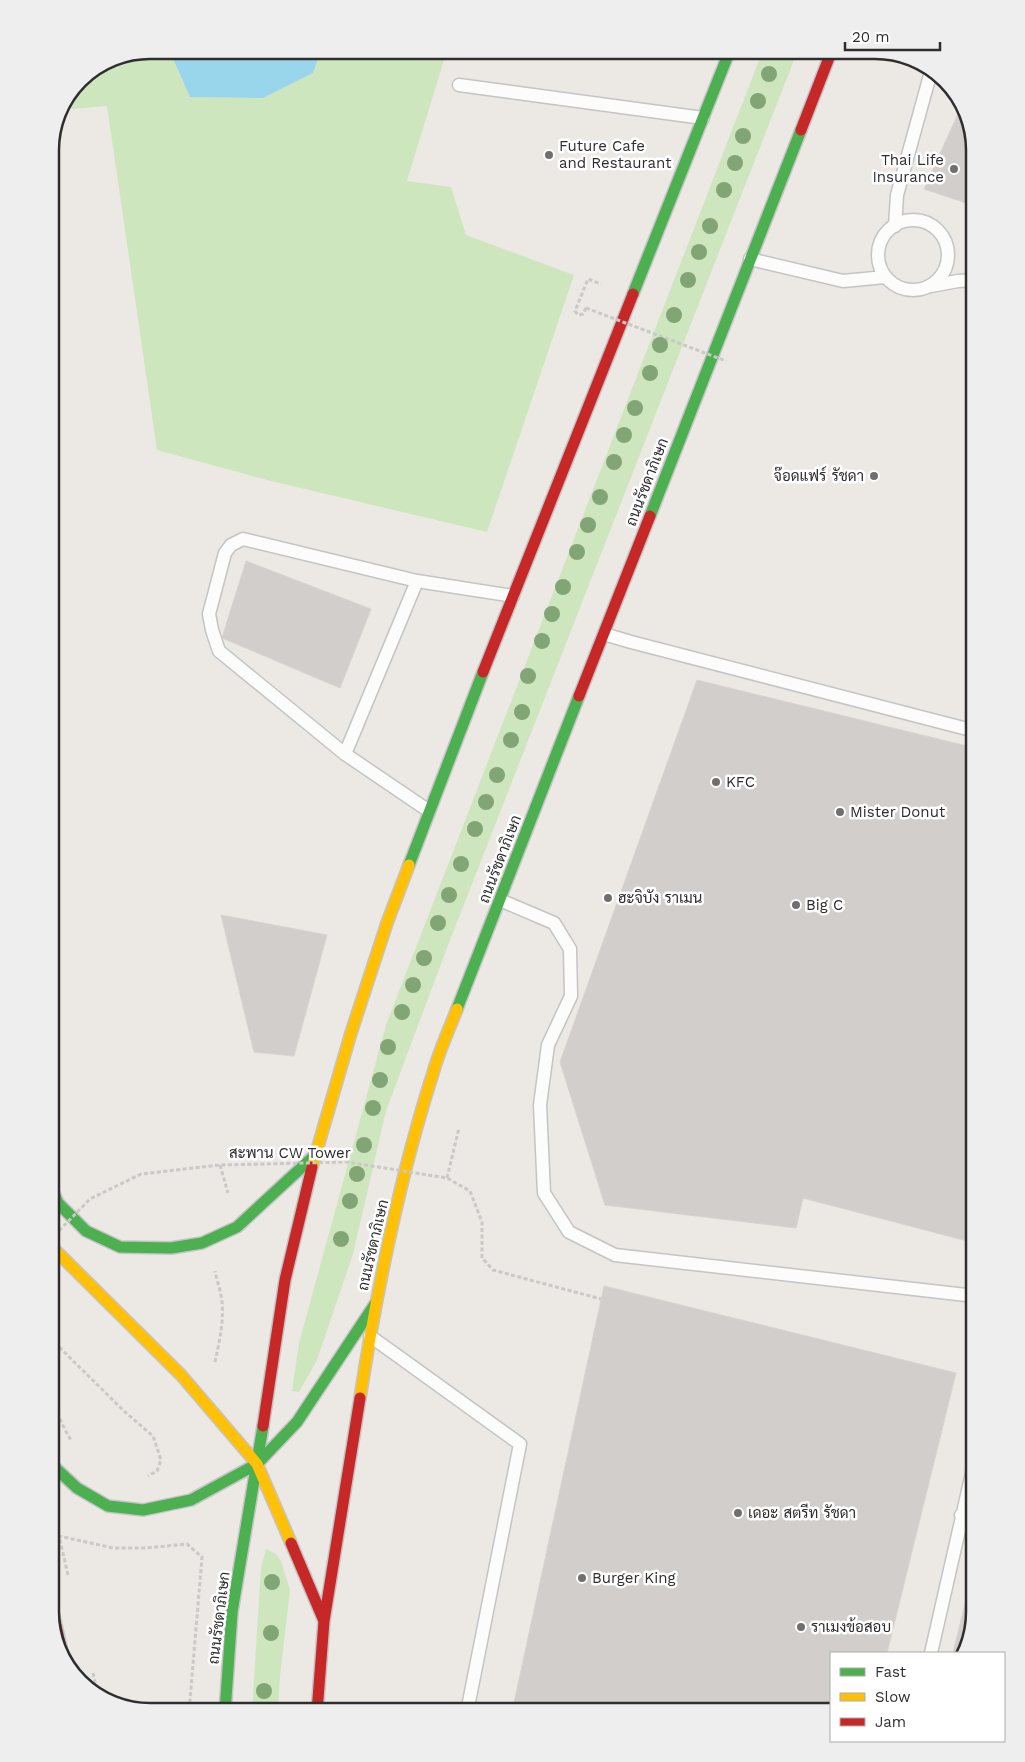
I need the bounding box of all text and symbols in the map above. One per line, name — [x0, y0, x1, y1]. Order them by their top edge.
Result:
scale bar — [845, 20, 940, 52]
text: 20 m — [852, 28, 890, 46]
place label: Future Cafe and Restaurant — [559, 137, 672, 172]
marker: Future Cafe and Restaurant — [543, 149, 555, 161]
place label: Thai Life Insurance — [872, 151, 944, 186]
marker: Thai Life Insurance — [948, 163, 960, 175]
street label: ถนนรัชดาภิเษก — [622, 435, 672, 529]
place label: จ๊อดแฟร์ รัชดา — [774, 466, 864, 485]
marker: จ๊อดแฟร์ รัชดา — [868, 470, 880, 482]
place label: KFC — [726, 773, 755, 791]
marker: KFC — [710, 776, 722, 788]
place label: Mister Donut — [850, 803, 946, 821]
marker: Mister Donut — [834, 806, 846, 818]
street label: ถนนรัชดาภิเษก — [475, 812, 525, 906]
place label: ฮะจิบัง ราเมน — [618, 889, 702, 907]
marker: ฮะจิบัง ราเมน — [602, 892, 614, 904]
place label: Big C — [806, 896, 843, 914]
marker: Big C — [790, 899, 802, 911]
street label: สะพาน CW Tower — [229, 1144, 351, 1162]
street label: ถนนรัชดาภิเษก — [354, 1198, 392, 1292]
place label: เดอะ สตรีท รัชดา — [748, 1503, 856, 1522]
marker: เดอะ สตรีท รัชดา — [732, 1507, 744, 1519]
place label: Burger King — [592, 1569, 675, 1587]
street label: ถนนรัชดาภิเษก — [204, 1571, 234, 1665]
marker: Burger King — [576, 1572, 588, 1584]
place label: ราเมงข้อสอบ — [811, 1617, 891, 1636]
marker: ราเมงข้อสอบ — [795, 1621, 807, 1633]
legend — [830, 1652, 1005, 1742]
text: Fast — [875, 1663, 907, 1681]
text: Slow — [875, 1688, 911, 1706]
text: Jam — [875, 1713, 906, 1731]

